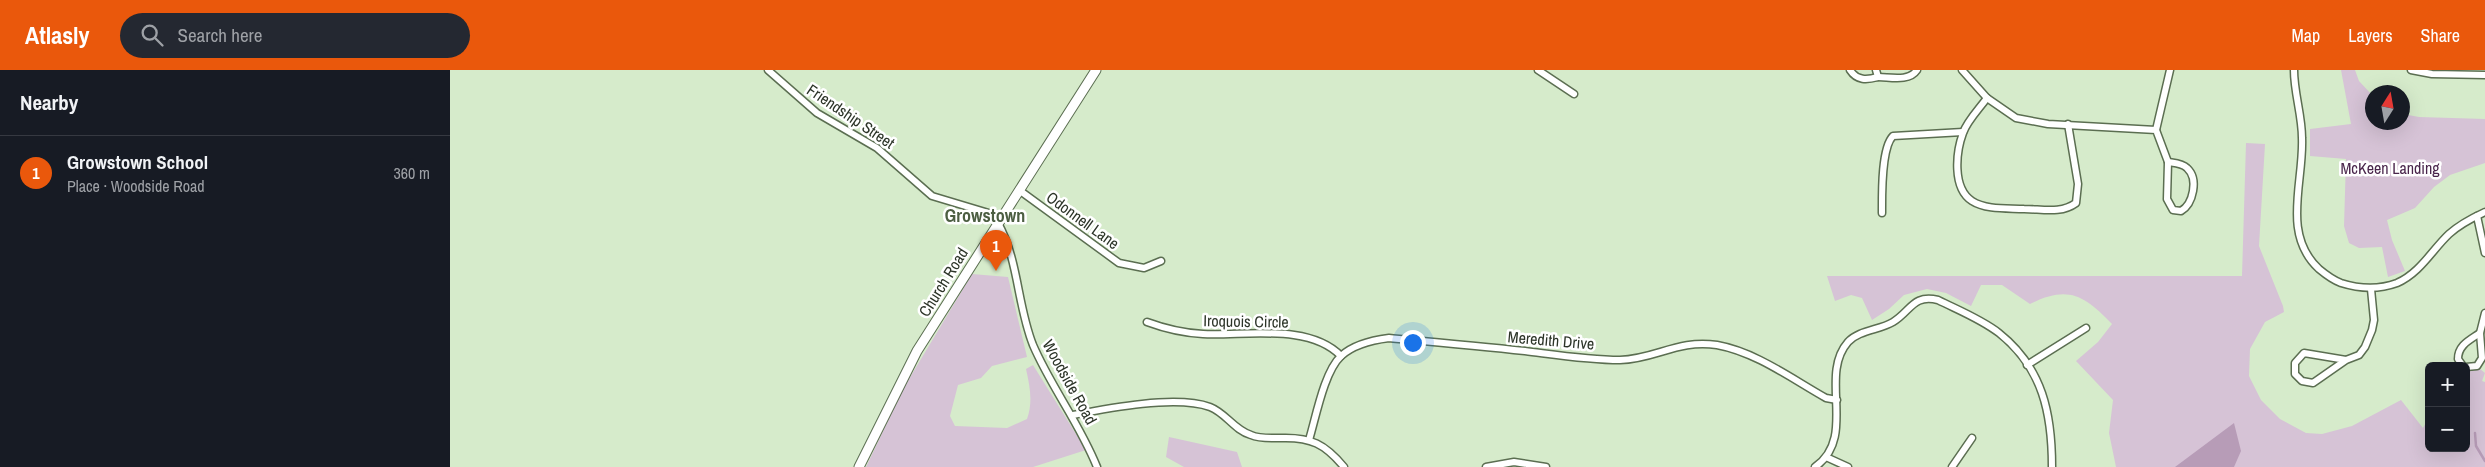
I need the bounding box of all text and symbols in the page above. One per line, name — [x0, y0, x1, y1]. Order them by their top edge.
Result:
search box — [120, 13, 470, 58]
text: Atlasly — [25, 19, 90, 51]
icon: search — [138, 21, 166, 49]
text: Search here — [178, 22, 262, 48]
text: Map — [2292, 23, 2320, 48]
text: Layers — [2348, 23, 2393, 48]
text: Share — [2421, 23, 2460, 48]
street label: Friendship Street — [803, 79, 899, 154]
north arrow — [2365, 85, 2410, 130]
text: Nearby — [20, 88, 78, 117]
text: Growstown School — [67, 149, 208, 175]
park label: McKeen Landing — [2340, 157, 2440, 179]
text: 1 — [32, 162, 40, 184]
text: 360 m — [394, 162, 430, 184]
text: Place · Woodside Road — [67, 175, 205, 197]
street label: Odonnell Lane — [1042, 186, 1124, 254]
district label: Growstown — [945, 203, 1025, 228]
pin: 1 — [980, 230, 1012, 271]
street label: Church Road — [913, 243, 973, 321]
street label: Iroquois Circle — [1203, 309, 1289, 333]
street label: Meredith Drive — [1507, 325, 1595, 355]
your location — [1400, 330, 1426, 356]
street label: Woodside Road — [1038, 336, 1102, 428]
map controls — [2425, 362, 2470, 452]
button: + — [2425, 362, 2470, 407]
button: − — [2425, 407, 2470, 452]

